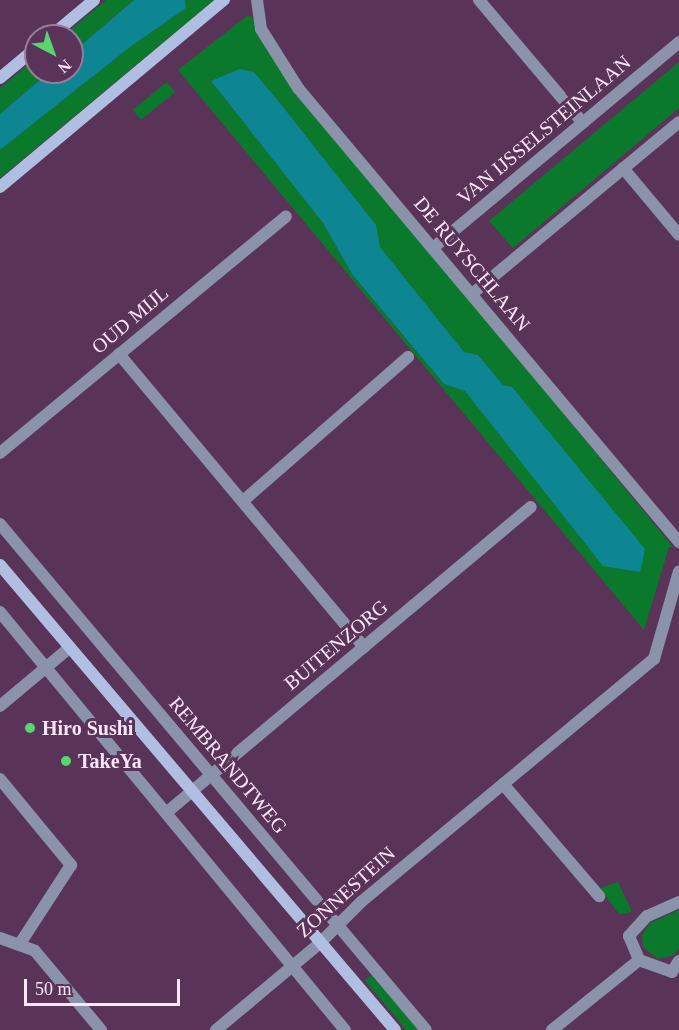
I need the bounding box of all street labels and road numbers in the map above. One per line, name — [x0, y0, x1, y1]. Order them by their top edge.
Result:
street label: VAN IJSSELSTEINLAAN — [452, 50, 636, 210]
street label: DE RUYSCHLAAN — [409, 192, 535, 336]
street label: OUD MIJL — [87, 281, 173, 359]
street label: BUITENZORG — [279, 595, 393, 695]
street label: REMBRANDTWEG — [164, 692, 292, 838]
street label: ZONNESTEIN — [292, 841, 400, 943]

